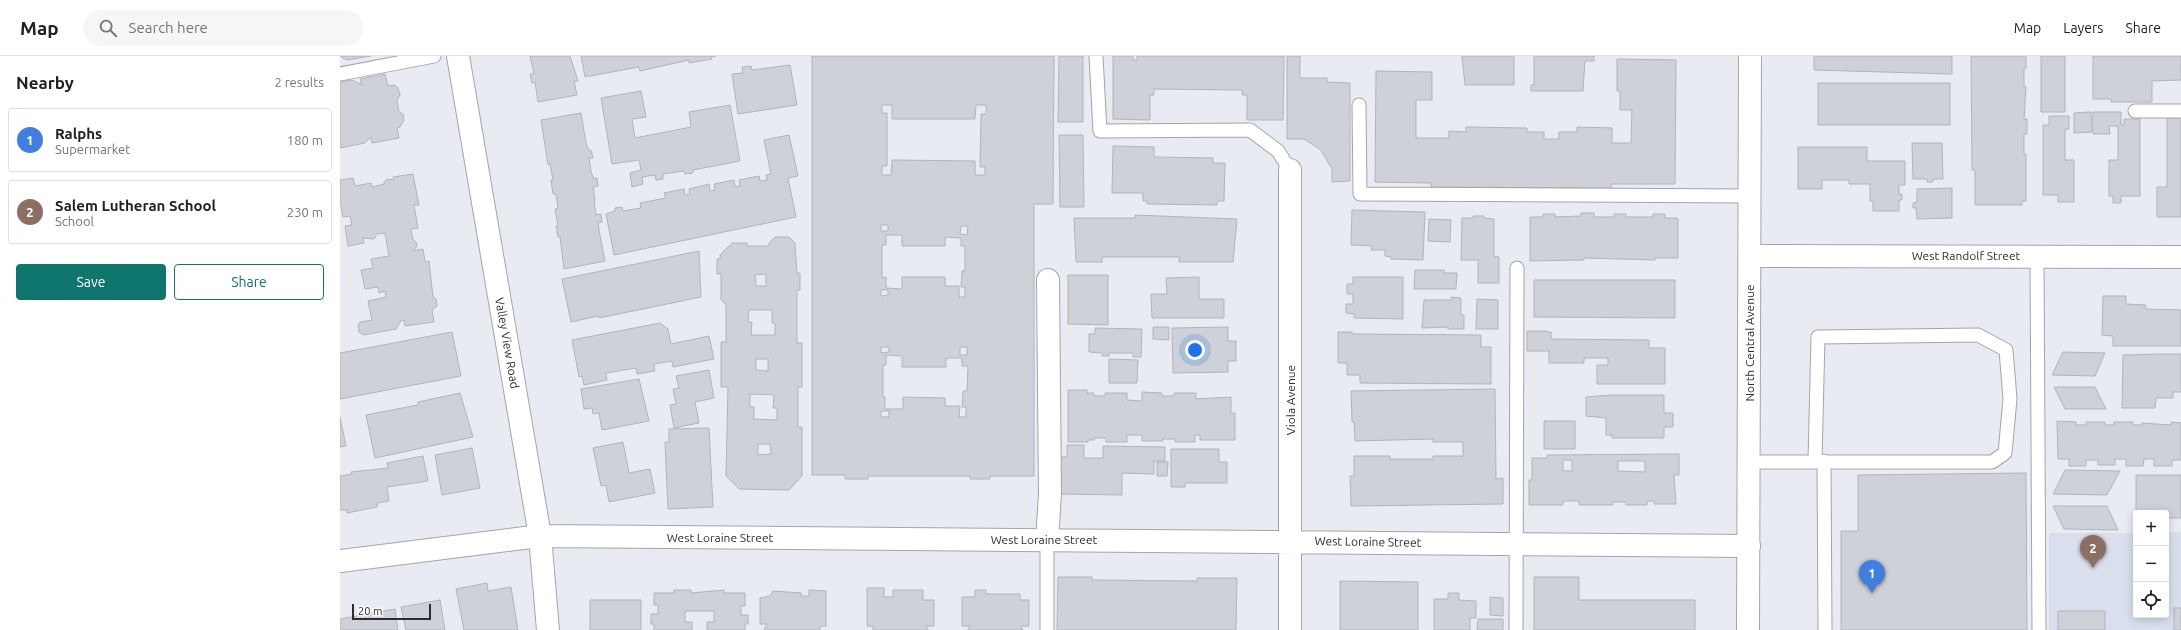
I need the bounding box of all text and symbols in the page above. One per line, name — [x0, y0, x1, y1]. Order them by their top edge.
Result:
search box — [83, 10, 363, 46]
text: Map — [20, 17, 59, 39]
icon: search — [97, 17, 119, 39]
text: Search here — [129, 19, 208, 36]
text: Map — [2014, 20, 2041, 36]
text: Layers — [2063, 20, 2103, 36]
text: Share — [2125, 20, 2161, 36]
text: Nearby — [16, 73, 74, 92]
text: 2 results — [274, 75, 324, 89]
text: Ralphs — [55, 125, 102, 142]
text: 1 — [26, 133, 34, 147]
text: 180 m — [287, 133, 323, 147]
text: Supermarket — [55, 142, 130, 156]
text: Salem Lutheran School — [55, 197, 216, 214]
text: 2 — [26, 205, 34, 219]
text: 230 m — [287, 205, 323, 219]
text: School — [55, 214, 94, 228]
street label: West Randolf Street — [1912, 249, 2021, 262]
button: Save — [16, 264, 166, 300]
button: Share — [174, 264, 324, 300]
street label: North Central Avenue — [1743, 284, 1756, 402]
street label: Valley View Road — [493, 296, 522, 389]
your location — [1185, 340, 1205, 360]
street label: Viola Avenue — [1284, 365, 1297, 435]
map controls — [2133, 510, 2169, 618]
button: + — [2133, 510, 2169, 546]
street label: West Loraine Street — [667, 531, 774, 544]
street label: West Loraine Street — [991, 533, 1098, 546]
street label: West Loraine Street — [1315, 534, 1422, 549]
pin: 2 — [2080, 535, 2106, 568]
button: − — [2133, 546, 2169, 582]
pin: 1 — [1859, 560, 1885, 593]
button: locate — [2133, 582, 2169, 618]
scale bar — [352, 602, 431, 621]
text: 20 m — [358, 605, 382, 617]

